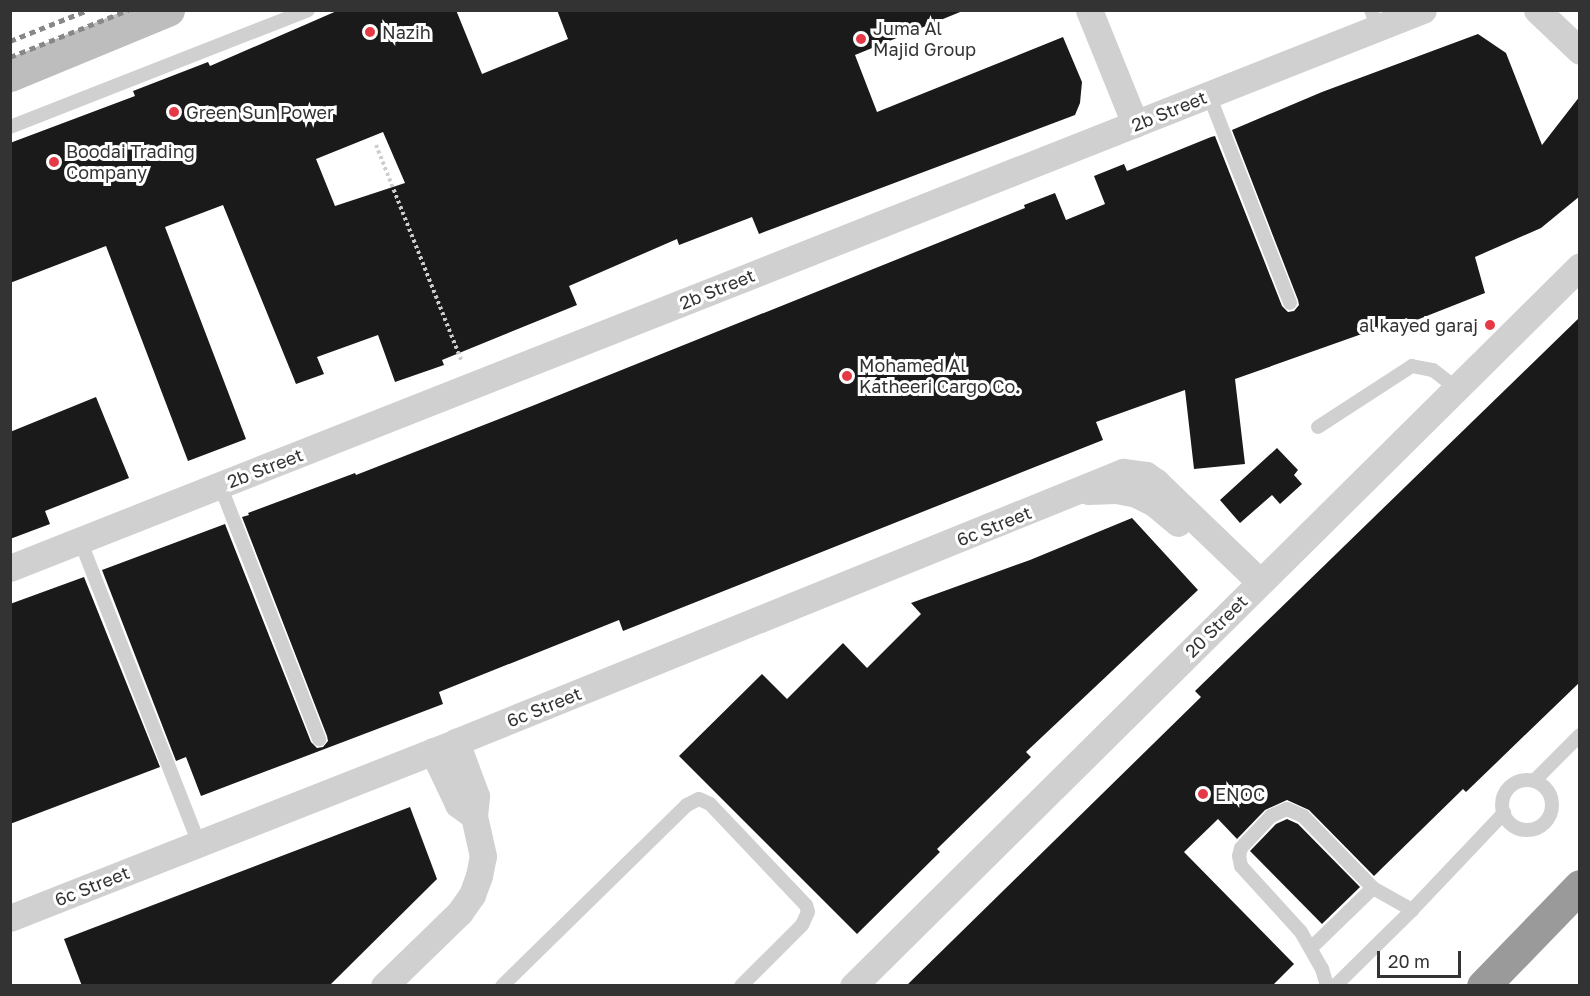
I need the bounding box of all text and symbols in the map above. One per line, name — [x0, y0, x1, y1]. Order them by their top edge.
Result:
place label: Juma Al Majid Group — [873, 18, 976, 60]
place label: Nazih — [382, 21, 431, 43]
marker: Nazih — [363, 25, 377, 39]
marker: Juma Al Majid Group — [854, 32, 868, 46]
street label: 2b Street — [1128, 86, 1210, 136]
place label: Green Sun Power — [186, 101, 334, 123]
marker: Green Sun Power — [167, 105, 181, 119]
place label: Boodai Trading Company — [66, 141, 195, 184]
marker: Boodai Trading Company — [47, 155, 61, 169]
street label: 2b Street — [676, 264, 758, 314]
place label: al kayed garaj — [1359, 314, 1478, 336]
marker: al kayed garaj — [1483, 318, 1497, 332]
place label: Mohamed Al Katheeri Cargo Co. — [859, 355, 1020, 398]
marker: Mohamed Al Katheeri Cargo Co. — [840, 369, 854, 383]
street label: 2b Street — [224, 444, 306, 492]
street label: 6c Street — [954, 501, 1034, 551]
street label: 20 Street — [1180, 590, 1252, 662]
street label: 6c Street — [504, 682, 584, 732]
place label: ENOC — [1215, 783, 1265, 805]
marker: ENOC — [1196, 787, 1210, 801]
street label: 6c Street — [52, 861, 132, 911]
scale bar — [1380, 939, 1464, 977]
text: 20 m — [1388, 950, 1430, 972]

